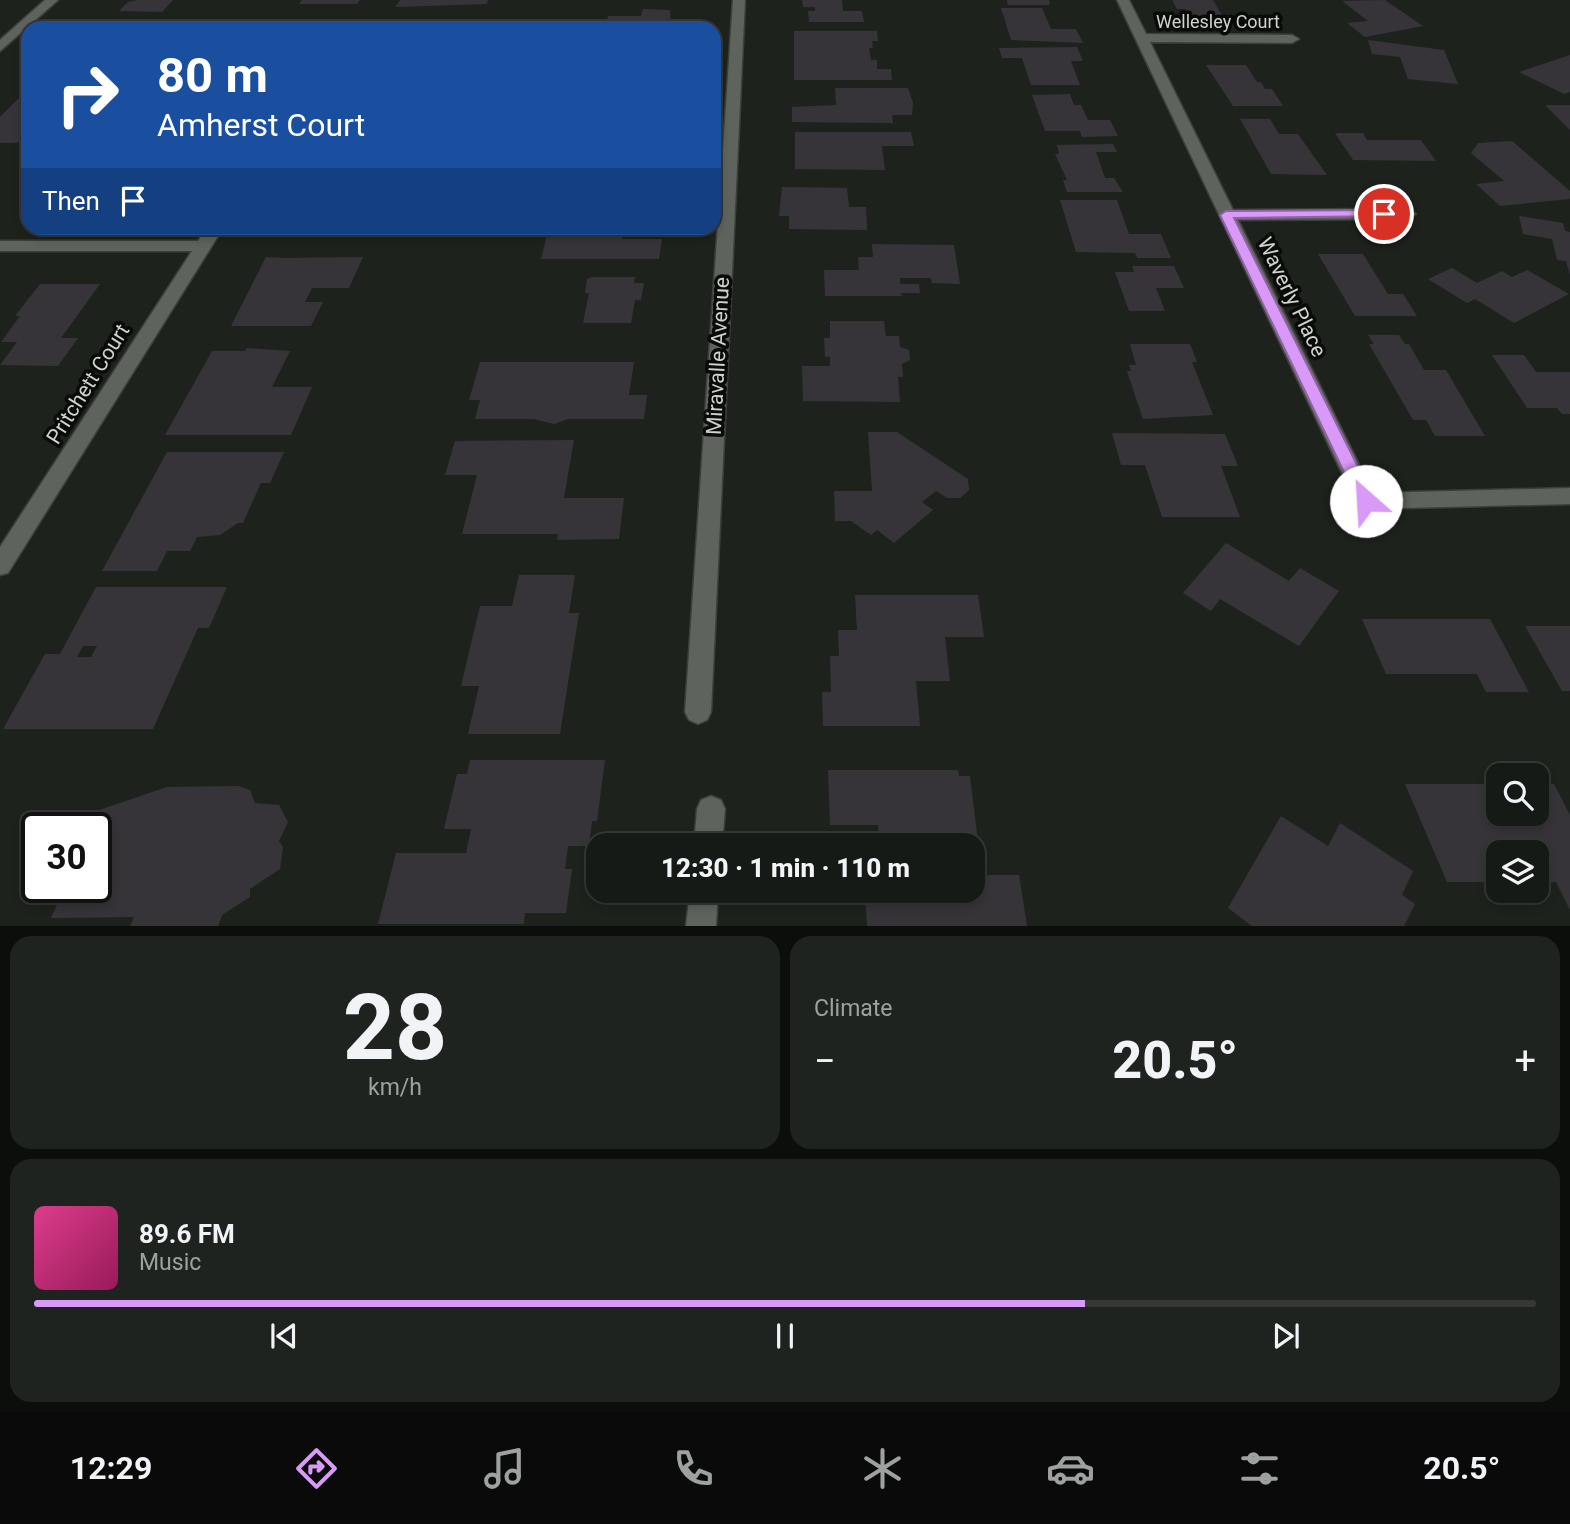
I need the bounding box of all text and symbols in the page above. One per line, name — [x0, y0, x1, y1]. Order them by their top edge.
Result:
street label: Wellesley Court — [1156, 11, 1280, 32]
text: 80 m — [157, 47, 268, 104]
icon: right — [42, 49, 133, 140]
text: Amherst Court — [157, 106, 365, 144]
icon: arrive — [114, 182, 152, 220]
pin — [1354, 184, 1414, 244]
text: Then — [42, 186, 100, 216]
icon: arrive — [1365, 195, 1403, 233]
street label: Waverly Place — [1253, 233, 1331, 361]
street label: Miravalle Avenue — [702, 276, 734, 436]
street label: Pritchett Court — [42, 320, 134, 448]
position arrow — [1329, 464, 1403, 538]
map controls — [1486, 763, 1549, 903]
button: search — [1486, 763, 1549, 826]
speed limit sign: 30 — [21, 812, 112, 903]
button: layers — [1486, 840, 1549, 903]
text: 12:30 · 1 min · 110 m — [661, 853, 910, 883]
text: 28 — [343, 975, 447, 1081]
text: Climate — [814, 995, 893, 1022]
text: 20.5° — [1112, 1030, 1238, 1091]
text: − — [814, 1039, 836, 1083]
text: + — [1514, 1039, 1536, 1083]
text: km/h — [368, 1074, 422, 1101]
text: 89.6 FM — [139, 1219, 235, 1249]
text: Music — [139, 1249, 201, 1276]
icon: previous — [265, 1317, 303, 1355]
icon: pause — [766, 1317, 804, 1355]
icon: next — [1267, 1317, 1305, 1355]
icon: directions — [292, 1444, 341, 1493]
icon: music — [480, 1444, 529, 1493]
icon: phone — [669, 1444, 718, 1493]
icon: climate — [858, 1444, 907, 1493]
icon: car — [1046, 1444, 1095, 1493]
icon: filters — [1235, 1444, 1284, 1493]
text: 12:29 — [70, 1449, 152, 1487]
text: 20.5° — [1423, 1449, 1500, 1487]

